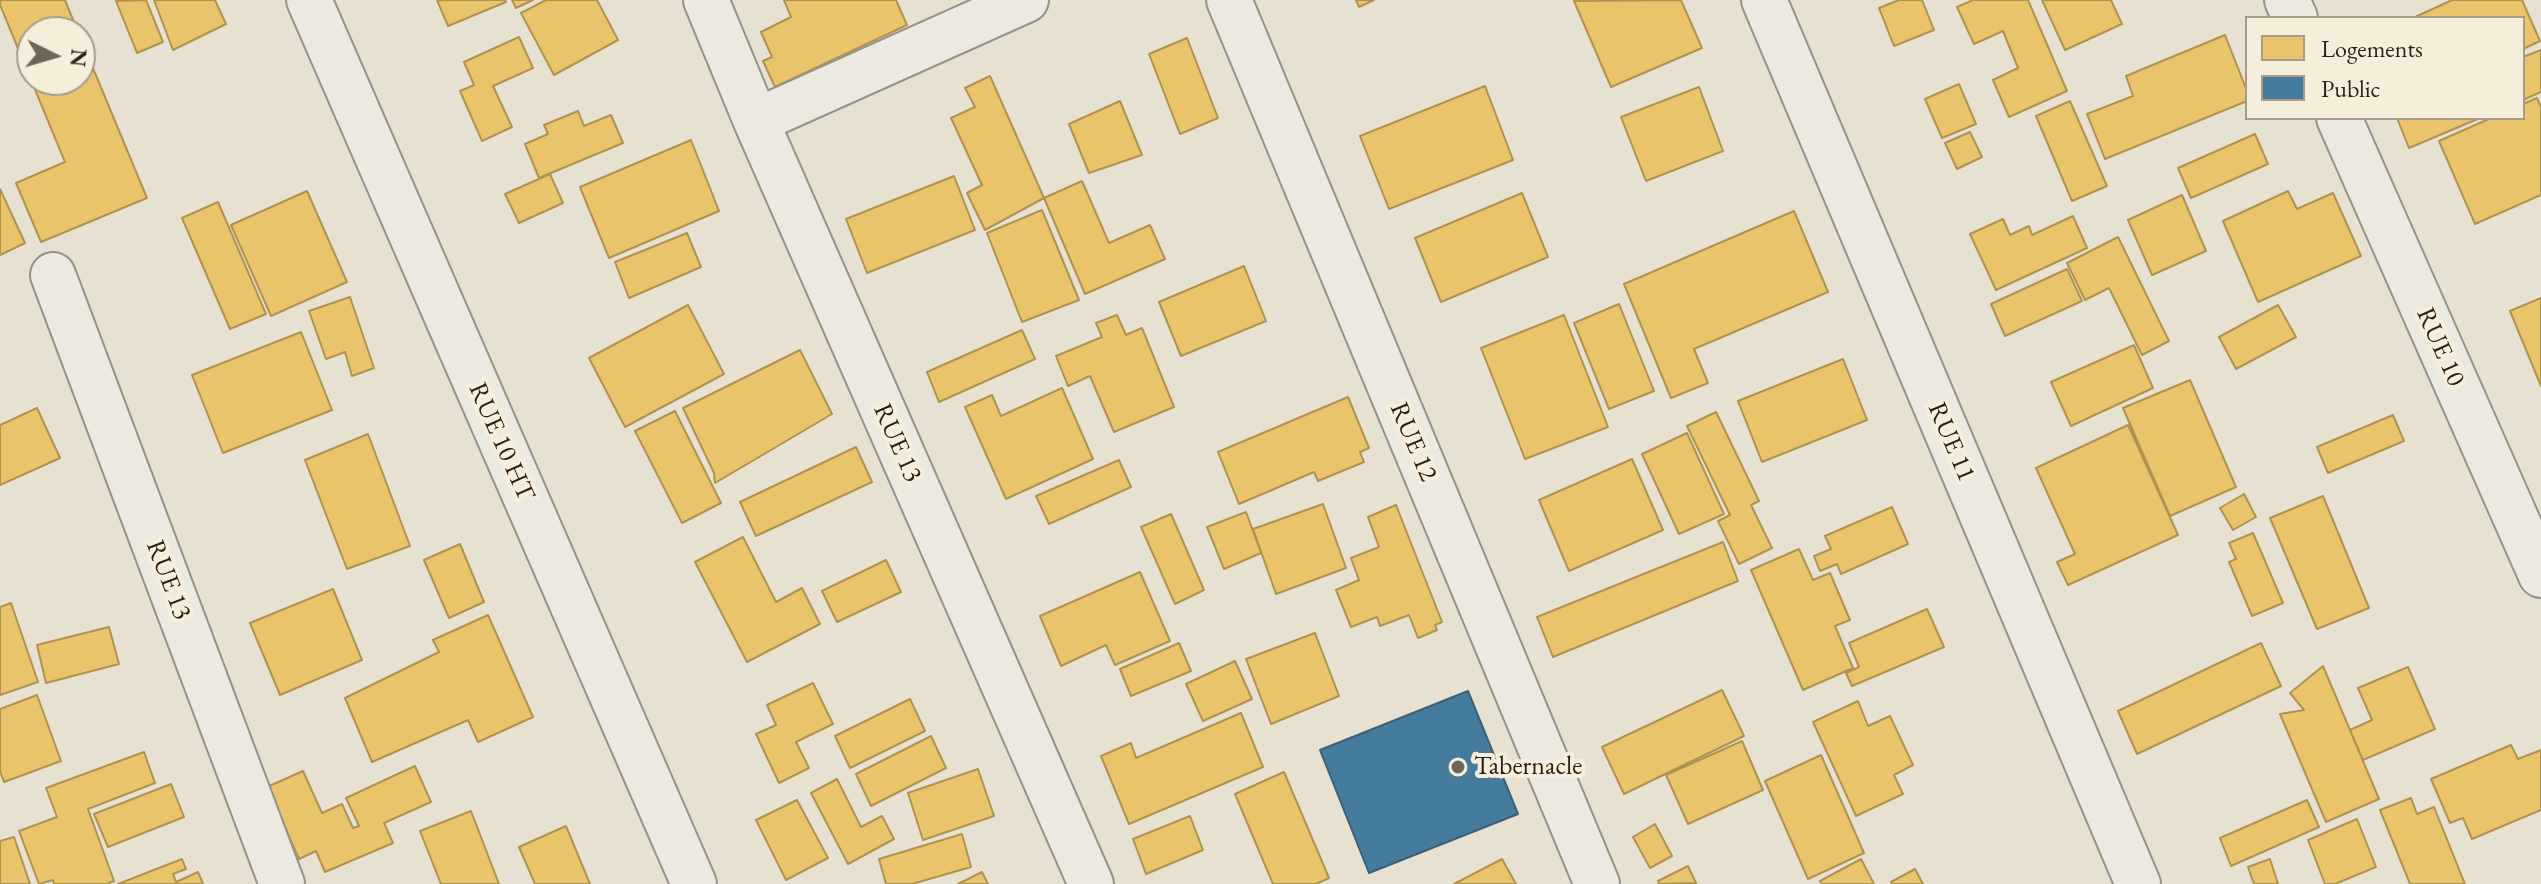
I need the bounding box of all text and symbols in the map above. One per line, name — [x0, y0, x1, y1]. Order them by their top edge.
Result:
north arrow — [16, 16, 96, 96]
legend — [2245, 16, 2525, 120]
text: Logements — [2321, 33, 2423, 64]
text: N — [63, 48, 94, 68]
text: Public — [2321, 73, 2380, 104]
street label: RUE 10 — [2409, 303, 2471, 391]
street label: RUE 10 HT — [461, 378, 541, 506]
street label: RUE 12 — [1383, 398, 1443, 486]
street label: RUE 11 — [1921, 398, 1981, 486]
street label: RUE 13 — [866, 399, 928, 487]
street label: RUE 13 — [139, 536, 197, 624]
place label: Tabernacle — [1474, 751, 1582, 783]
marker: Tabernacle — [1449, 758, 1467, 776]

